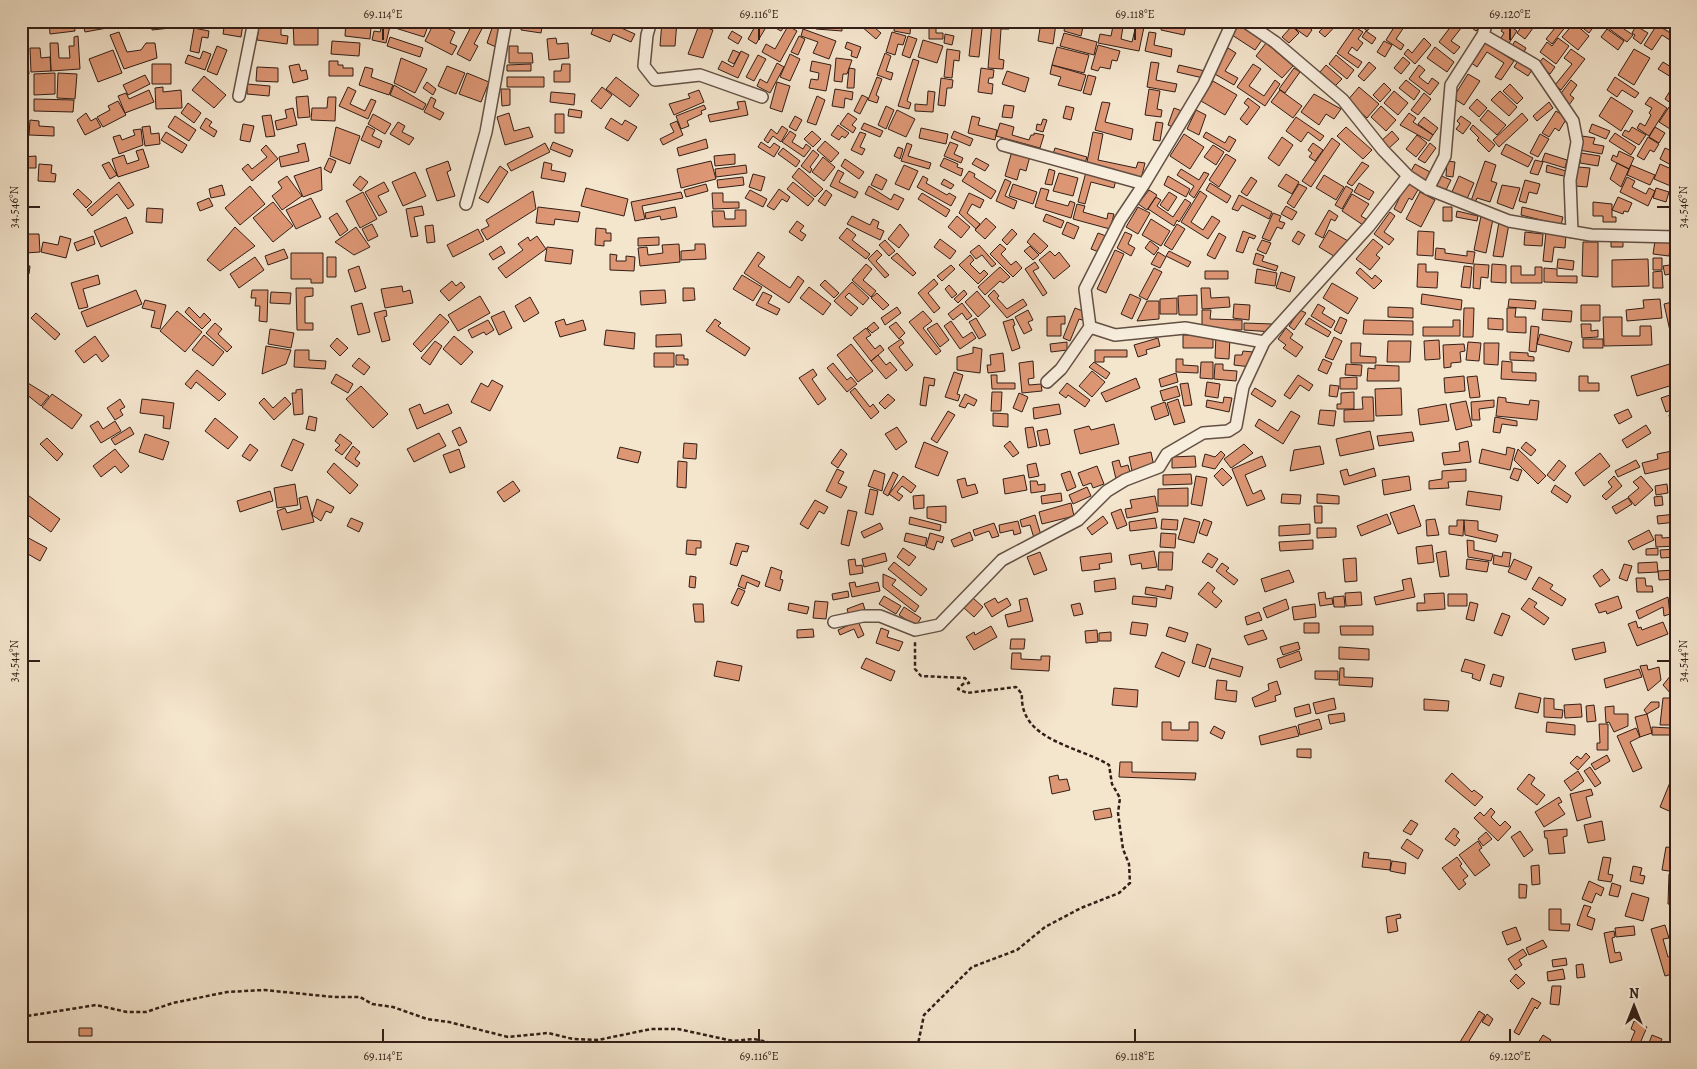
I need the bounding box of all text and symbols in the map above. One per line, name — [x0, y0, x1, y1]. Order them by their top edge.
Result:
text: 69.114°E — [363, 6, 403, 22]
text: 69.116°E — [739, 6, 779, 22]
text: 69.118°E — [1115, 6, 1155, 22]
text: 69.120°E — [1489, 6, 1531, 22]
text: 34.546°N — [6, 185, 22, 228]
text: 34.546°N — [1675, 185, 1691, 228]
text: 34.544°N — [6, 639, 22, 682]
text: 34.544°N — [1675, 639, 1691, 682]
north arrow — [1610, 982, 1660, 1032]
text: N — [1629, 984, 1639, 1003]
text: 69.114°E — [363, 1048, 403, 1064]
text: 69.116°E — [739, 1048, 779, 1064]
text: 69.118°E — [1115, 1048, 1155, 1064]
text: 69.120°E — [1489, 1048, 1531, 1064]

